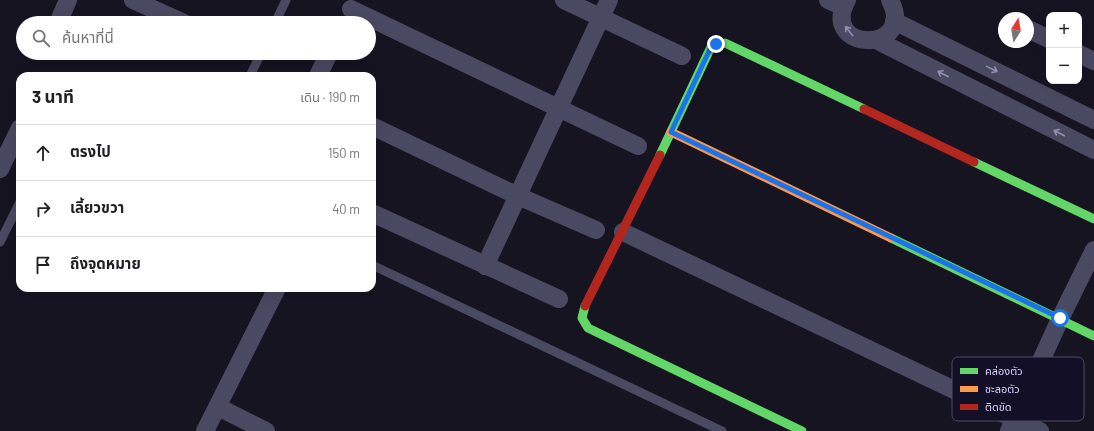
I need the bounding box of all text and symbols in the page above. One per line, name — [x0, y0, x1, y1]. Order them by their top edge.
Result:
north arrow — [998, 12, 1034, 48]
map controls — [1046, 12, 1082, 84]
button: + — [1046, 12, 1082, 48]
search box — [16, 16, 376, 60]
one-way arrow — [844, 25, 853, 36]
icon: search — [30, 27, 52, 49]
text: ค้นหาที่นี่ — [62, 28, 114, 46]
route end — [707, 35, 725, 53]
button: − — [1046, 48, 1082, 84]
one-way arrow — [985, 66, 997, 73]
one-way arrow — [937, 70, 949, 77]
text: 3 นาที — [32, 86, 74, 106]
text: เดิน · 190 m — [300, 89, 360, 105]
one-way arrow — [1053, 128, 1065, 136]
icon: ahead — [32, 142, 54, 164]
text: ตรงไป — [70, 142, 111, 160]
text: 150 m — [328, 145, 360, 161]
icon: right — [32, 198, 54, 220]
text: เลี้ยวขวา — [70, 198, 124, 216]
text: 40 m — [332, 201, 360, 217]
icon: arrive — [32, 254, 54, 276]
text: ถึงจุดหมาย — [70, 254, 141, 272]
route start — [1051, 309, 1069, 327]
legend — [952, 357, 1084, 421]
text: คล่องตัว — [985, 364, 1023, 377]
text: ชะลอตัว — [985, 382, 1020, 395]
text: ติดขัด — [985, 400, 1012, 413]

